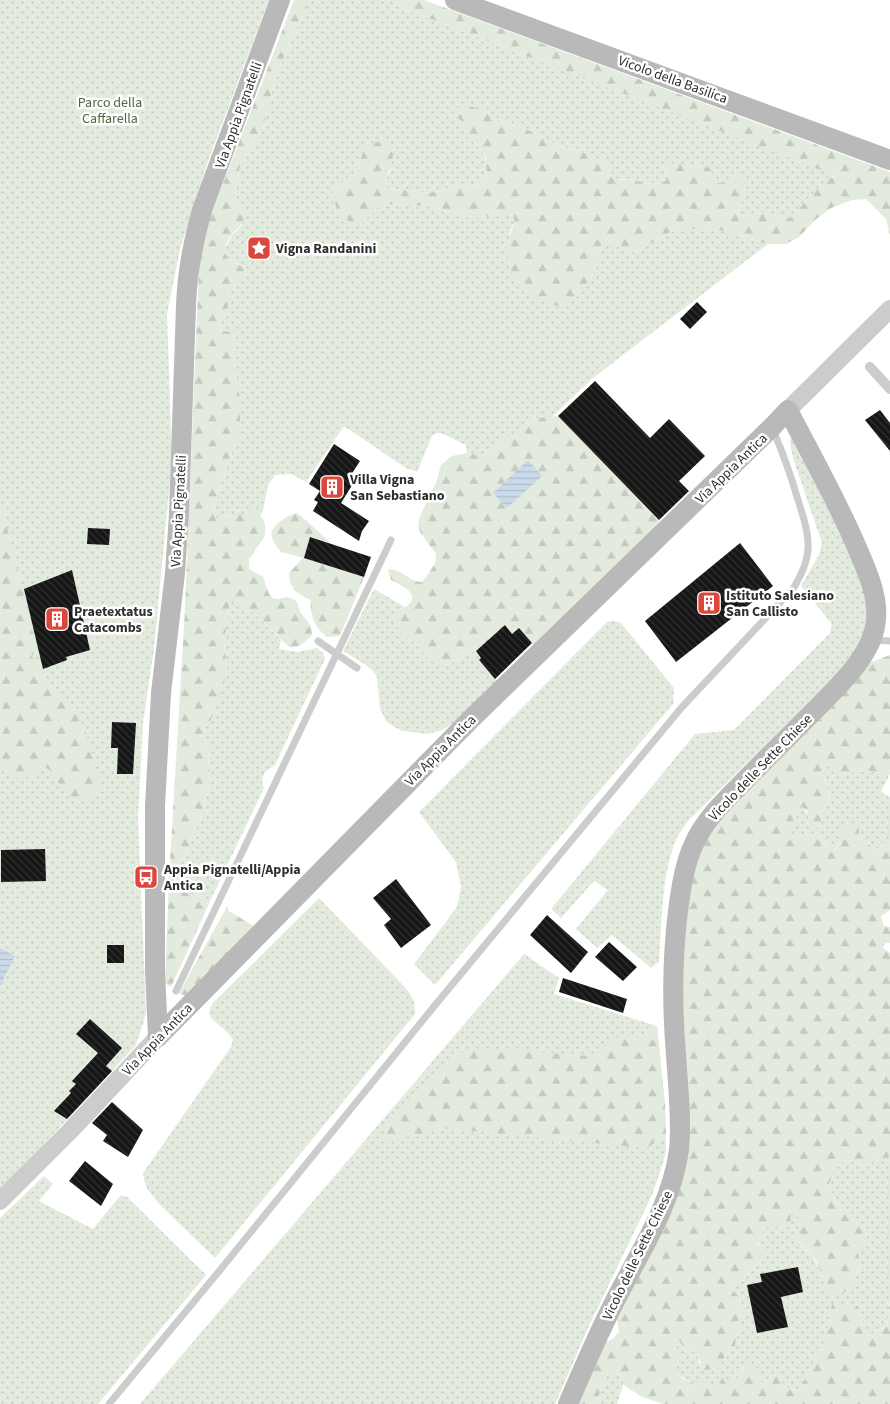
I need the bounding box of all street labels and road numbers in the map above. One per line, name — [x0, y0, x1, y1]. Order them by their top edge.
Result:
street label: Vicolo della Basilica — [615, 51, 730, 109]
street label: Via Appia Pignatelli — [210, 59, 267, 171]
street label: Via Appia Antica — [691, 429, 772, 508]
street label: Via Appia Pignatelli — [166, 455, 192, 567]
street label: Vicolo delle Sette Chiese — [704, 710, 817, 826]
street label: Via Appia Antica — [401, 711, 481, 791]
street label: Via Appia Antica — [118, 999, 197, 1080]
street label: Vicolo delle Sette Chiese — [598, 1187, 678, 1324]

